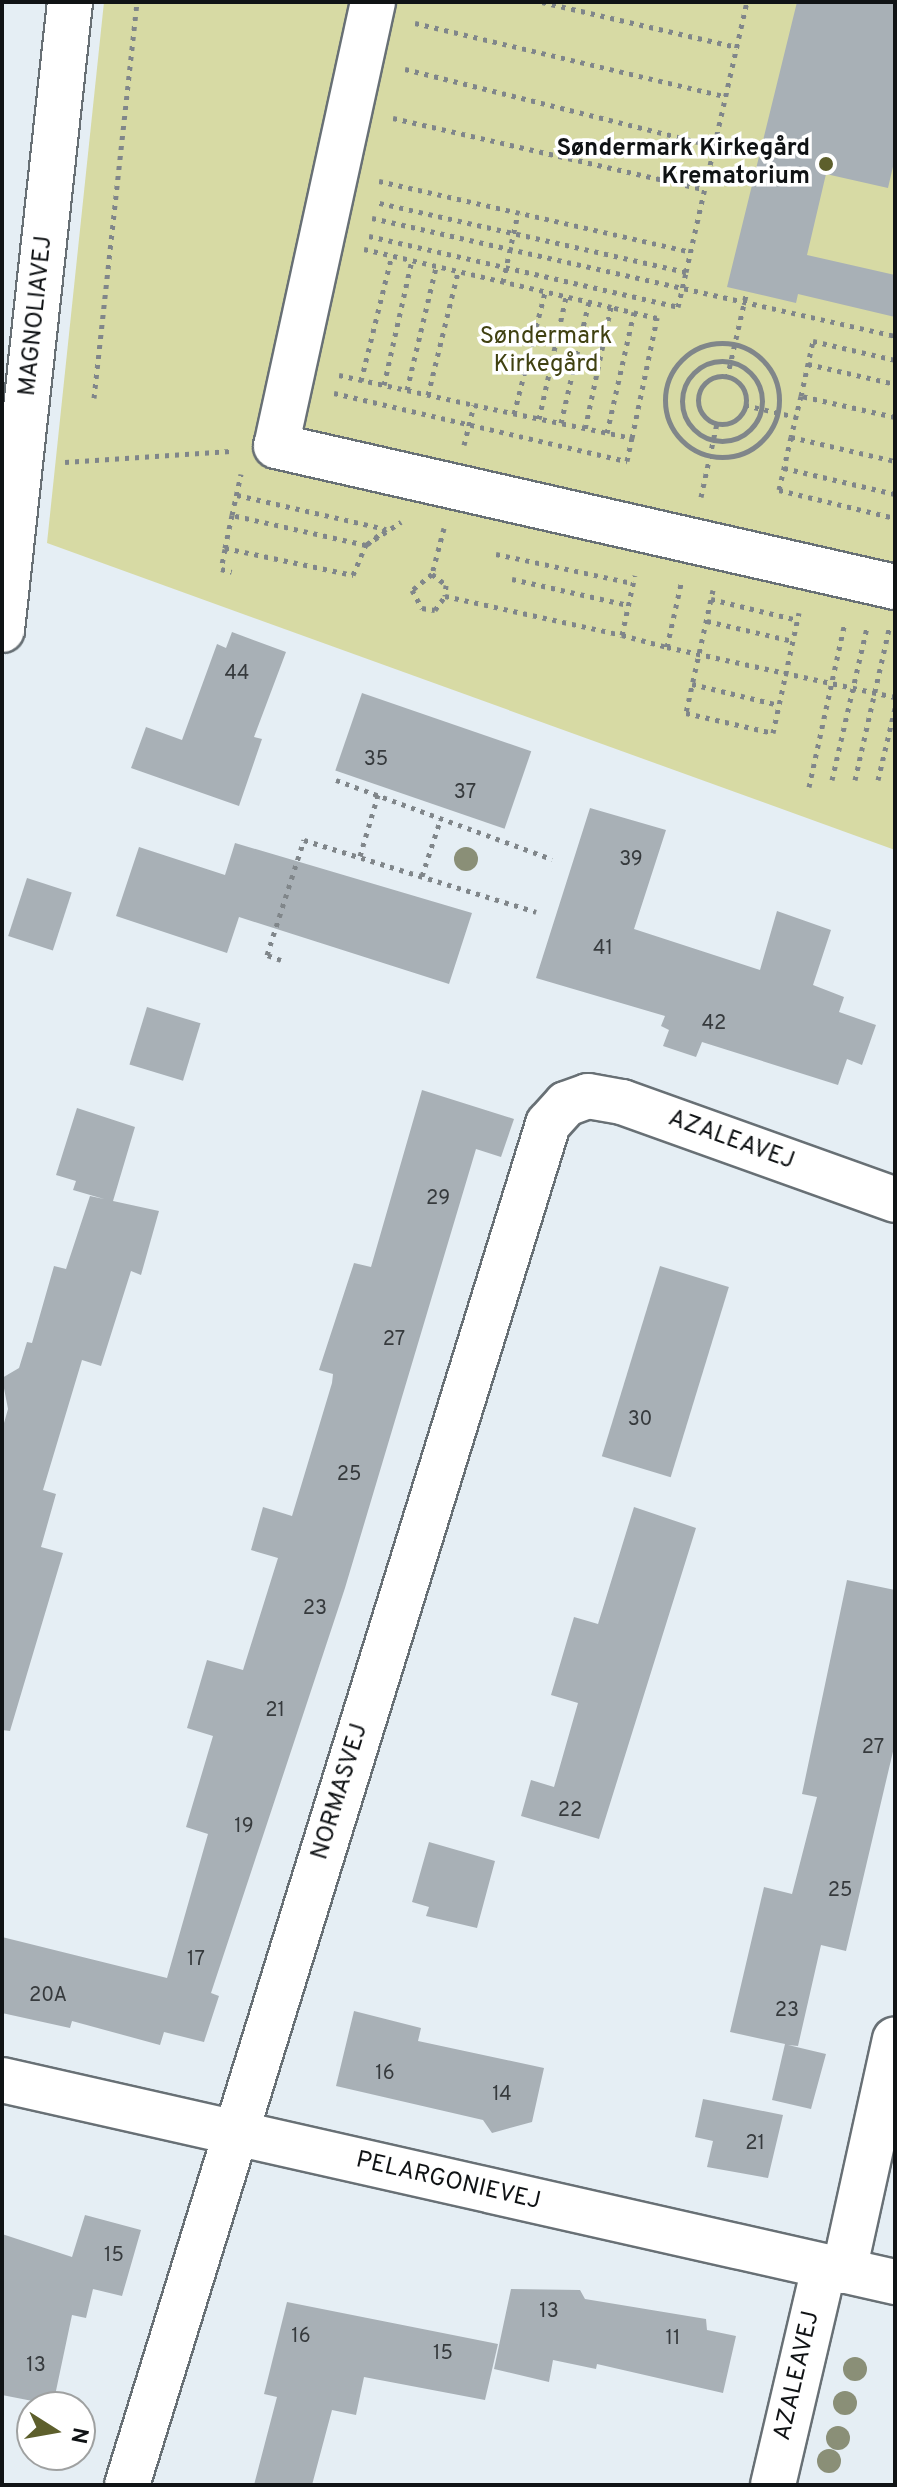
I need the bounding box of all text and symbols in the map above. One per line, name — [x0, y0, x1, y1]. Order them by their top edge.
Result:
place label: Søndermark Kirkegård Krematorium — [556, 136, 810, 192]
marker: Søndermark Kirkegård Krematorium — [817, 155, 835, 173]
street label: MAGNOLIAVEJ — [14, 234, 60, 398]
park label: Søndermark Kirkegård — [480, 324, 612, 380]
house number: 44 — [225, 662, 249, 686]
house number: 35 — [364, 748, 388, 772]
house number: 37 — [454, 781, 476, 805]
house number: 39 — [619, 848, 643, 872]
house number: 41 — [593, 937, 613, 961]
house number: 42 — [702, 1012, 726, 1036]
street label: AZALEAVEJ — [664, 1105, 798, 1177]
house number: 29 — [426, 1187, 450, 1211]
house number: 27 — [383, 1328, 405, 1352]
house number: 30 — [628, 1408, 652, 1432]
house number: 25 — [337, 1463, 361, 1487]
house number: 23 — [303, 1597, 327, 1621]
house number: 21 — [265, 1699, 285, 1723]
street label: NORMASVEJ — [307, 1720, 375, 1864]
house number: 27 — [862, 1736, 884, 1760]
house number: 22 — [558, 1799, 582, 1823]
house number: 19 — [234, 1815, 254, 1839]
house number: 25 — [828, 1879, 852, 1903]
house number: 17 — [187, 1948, 205, 1972]
house number: 20A — [29, 1984, 67, 2008]
house number: 23 — [775, 1999, 799, 2023]
house number: 16 — [375, 2062, 395, 2086]
house number: 14 — [492, 2083, 512, 2107]
house number: 21 — [745, 2132, 765, 2156]
street label: PELARGONIEVEJ — [353, 2147, 543, 2217]
house number: 15 — [104, 2244, 124, 2268]
house number: 13 — [539, 2300, 559, 2324]
street label: AZALEAVEJ — [769, 2308, 827, 2444]
house number: 16 — [291, 2325, 311, 2349]
house number: 11 — [666, 2327, 680, 2351]
house number: 15 — [433, 2342, 453, 2366]
house number: 13 — [26, 2354, 46, 2378]
north arrow — [16, 2391, 96, 2471]
text: N — [63, 2425, 93, 2446]

